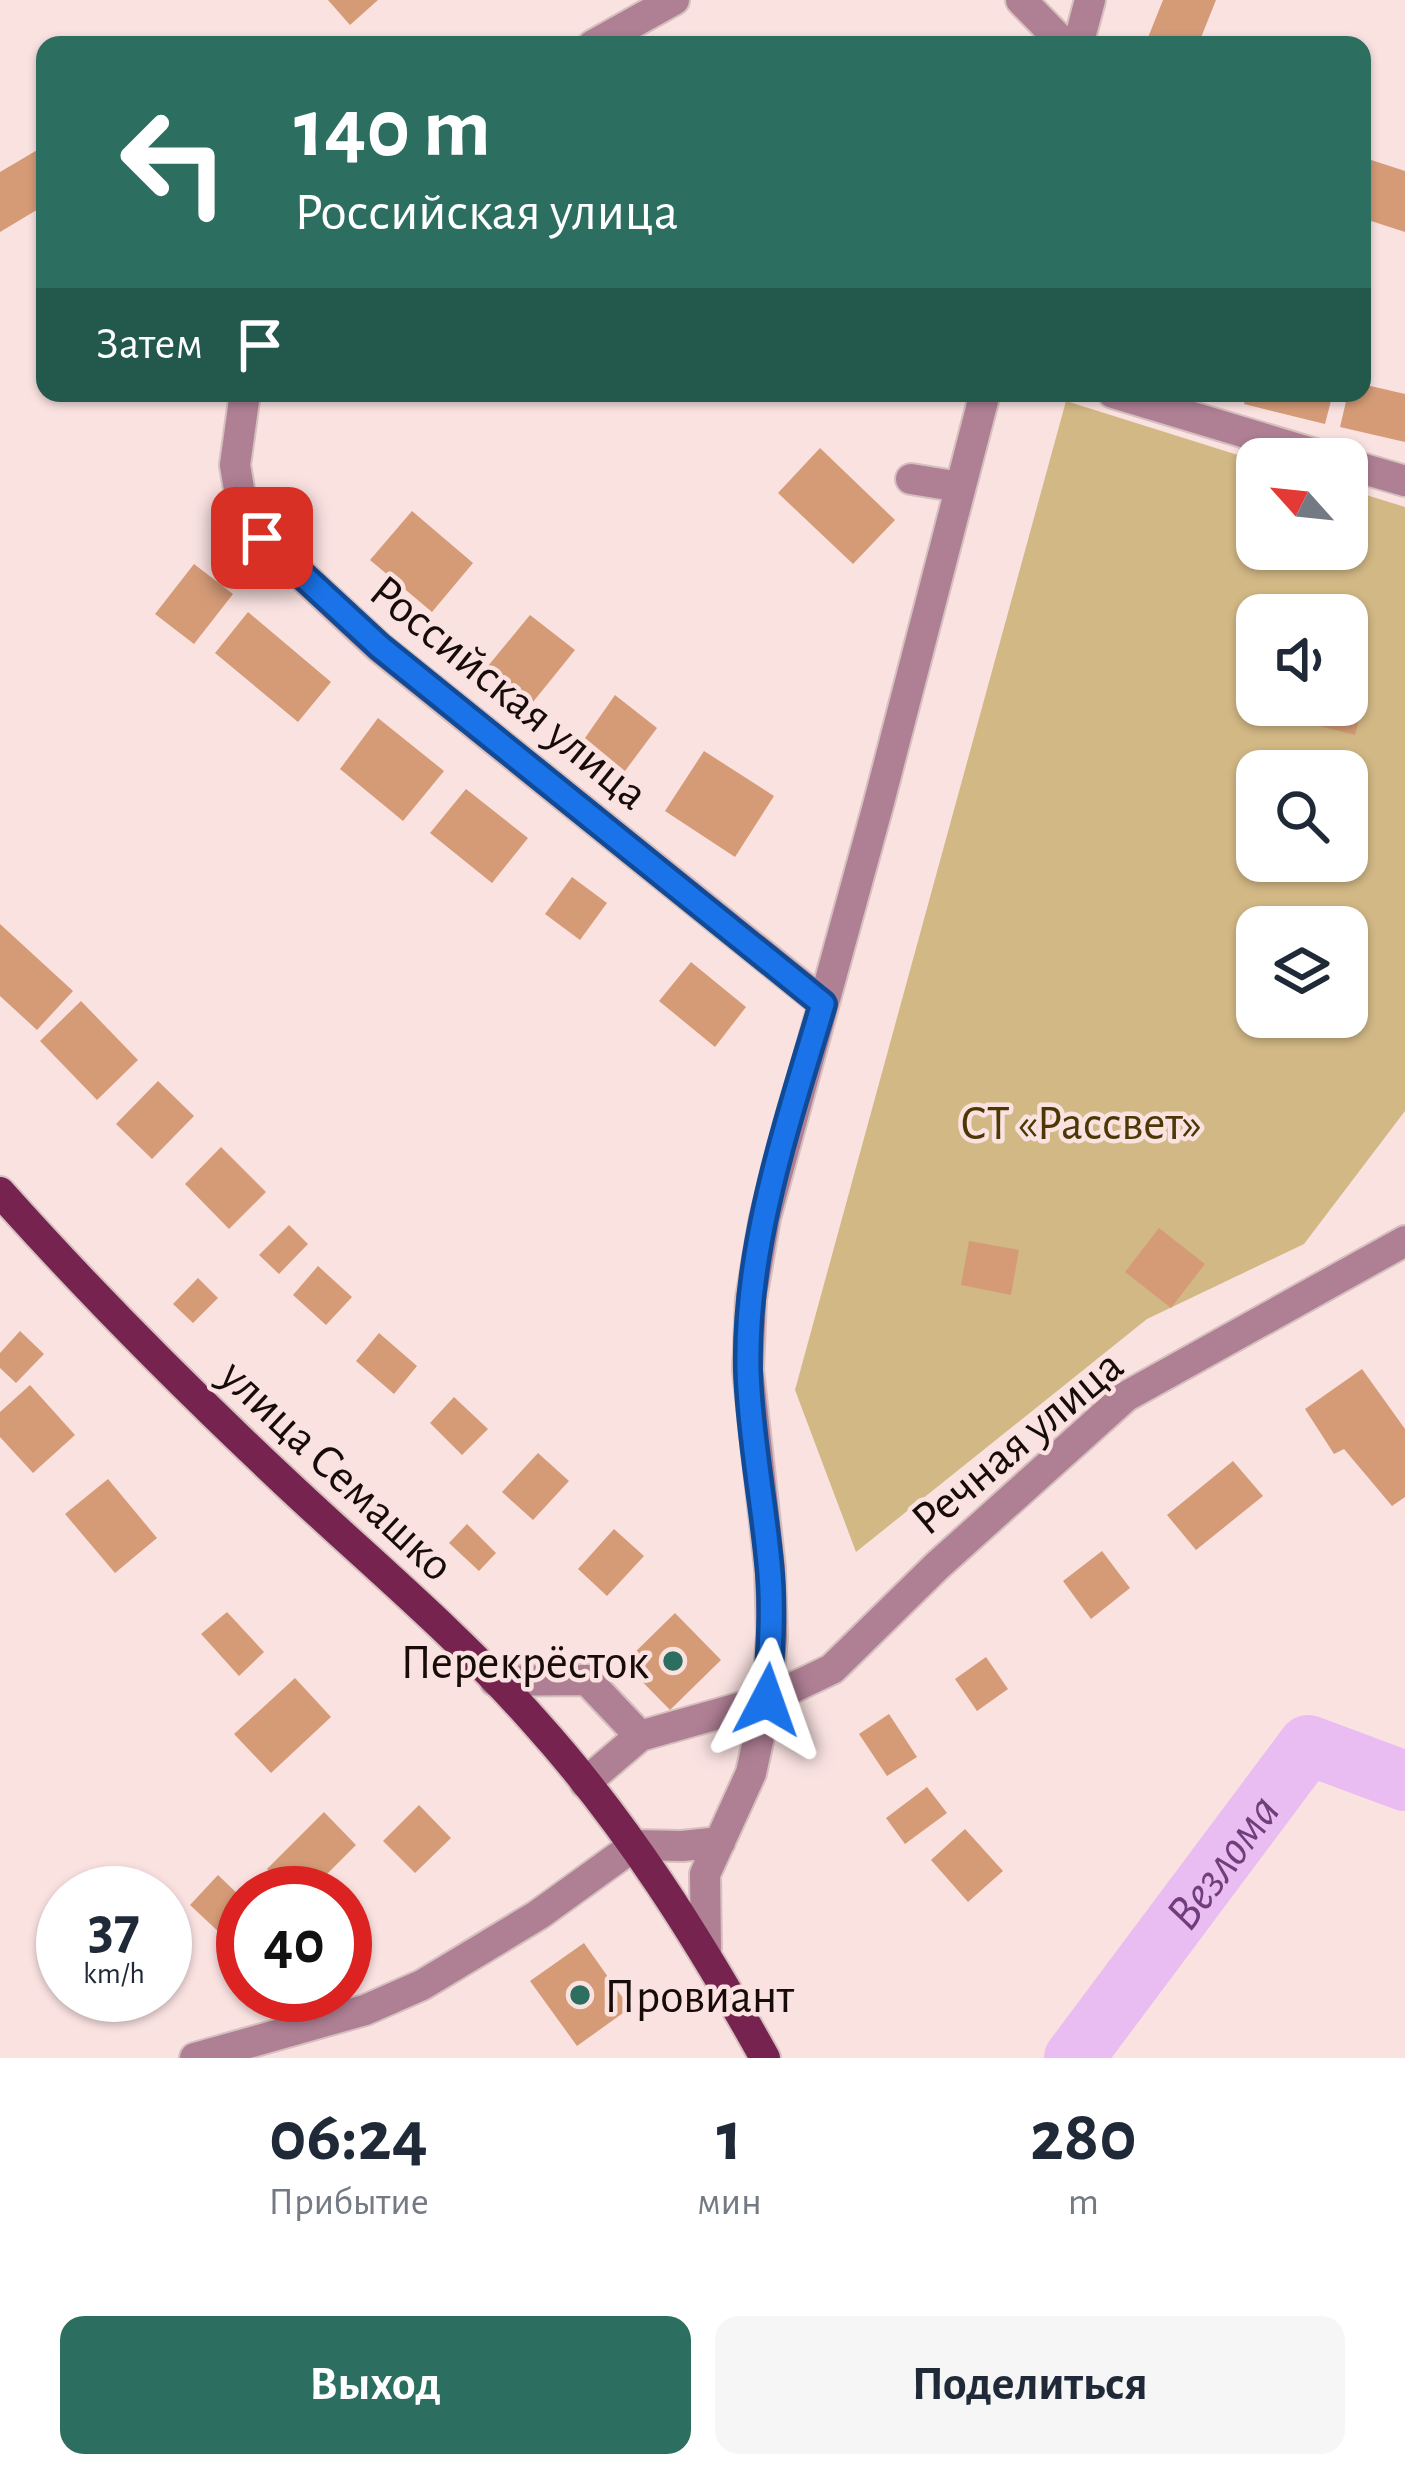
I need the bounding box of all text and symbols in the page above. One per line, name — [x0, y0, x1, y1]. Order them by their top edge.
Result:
icon: left — [96, 84, 252, 240]
text: 140 m — [294, 88, 491, 172]
text: Российская улица — [294, 186, 678, 240]
icon: arrive — [227, 312, 293, 378]
text: Затем — [96, 322, 203, 367]
north arrow — [1236, 438, 1368, 570]
map controls — [1236, 438, 1368, 1038]
pin — [211, 487, 313, 589]
icon: arrive — [229, 505, 295, 571]
street label: Российская улица — [360, 567, 656, 819]
button: sound — [1236, 594, 1368, 726]
button: search — [1236, 750, 1368, 882]
button: layers — [1236, 906, 1368, 1038]
park label: СТ «Рассвет» — [960, 1101, 1202, 1149]
street label: Речная улица — [903, 1342, 1133, 1545]
street label: улица Семашко — [209, 1351, 462, 1591]
position arrow — [704, 1637, 830, 1763]
place label: Перекрёсток — [400, 1640, 649, 1688]
marker: Перекрёсток — [660, 1648, 686, 1674]
water label: Везлома — [1157, 1786, 1290, 1939]
speed limit sign: 40 — [216, 1866, 372, 2022]
text: 37 — [88, 1899, 140, 1959]
text: km/h — [83, 1959, 145, 1989]
place label: Провиант — [604, 1974, 795, 2022]
marker: Провиант — [567, 1982, 593, 2008]
text: 06:24 — [269, 2101, 428, 2173]
text: 1 — [716, 2101, 742, 2173]
text: 280 — [1030, 2101, 1137, 2173]
text: Прибытие — [268, 2183, 429, 2222]
text: мин — [697, 2183, 762, 2222]
text: m — [1068, 2183, 1099, 2222]
button: Выход — [60, 2316, 691, 2454]
button: Поделиться — [715, 2316, 1345, 2454]

